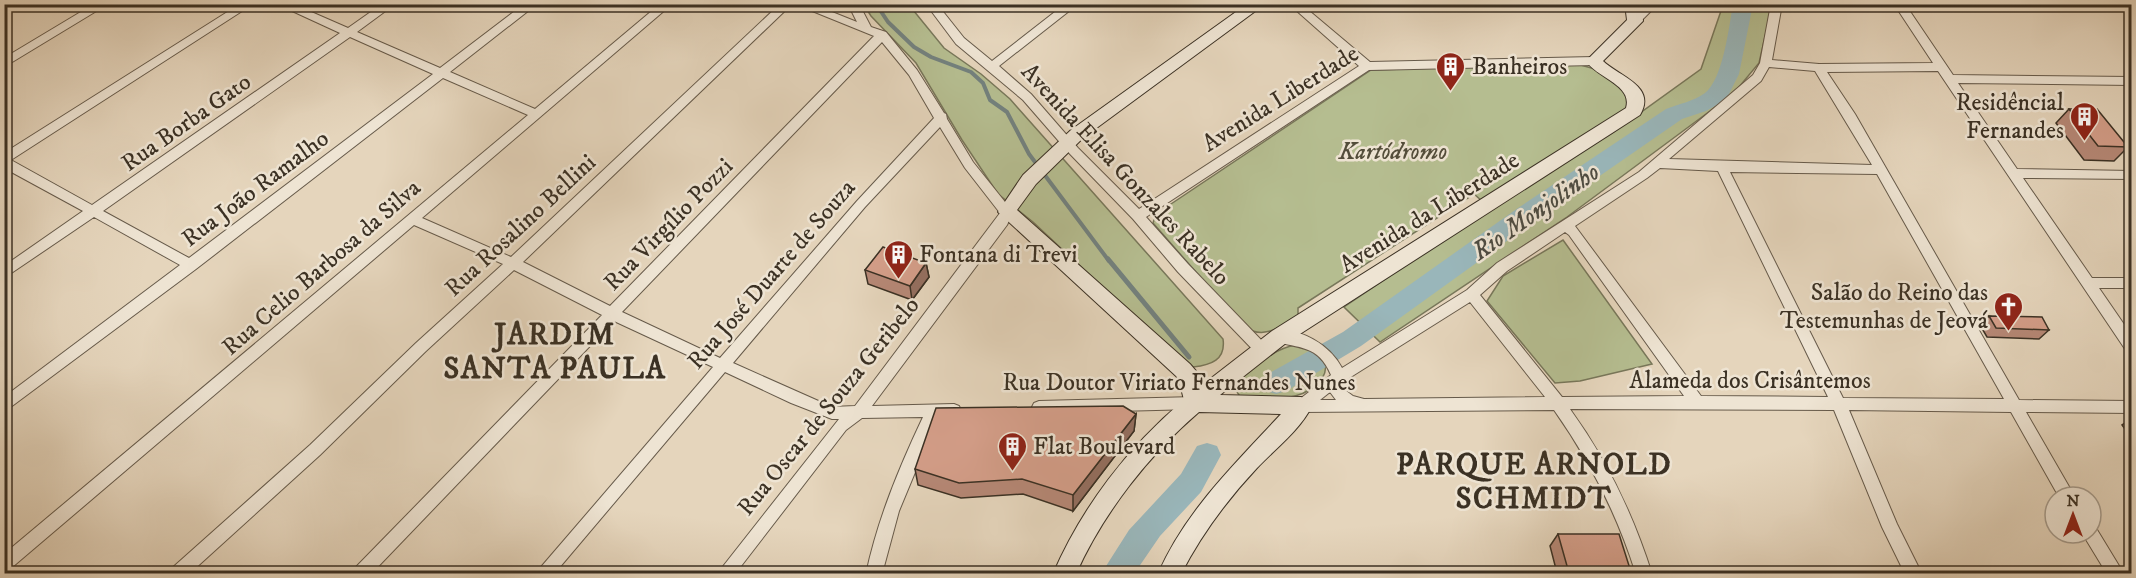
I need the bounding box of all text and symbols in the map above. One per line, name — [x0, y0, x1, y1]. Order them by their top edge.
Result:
street label: Avenida Liberdade — [1197, 39, 1364, 159]
building icon: Banheiros — [1435, 50, 1467, 92]
place label: Banheiros — [1472, 52, 1567, 82]
street label: Avenida Elisa Gonzales Rabelo — [1014, 57, 1236, 292]
street label: Rua Borba Gato — [116, 67, 257, 179]
place label: Residêncial Fernandes — [1956, 88, 2065, 146]
building icon: Residêncial Fernandes — [2069, 100, 2101, 142]
street label: Rua João Ramalho — [176, 124, 335, 254]
park label: Kartódromo — [1338, 137, 1447, 167]
street label: Avenida da Liberdade — [1334, 145, 1525, 280]
street label: Rua Rosalino Bellini — [439, 148, 602, 303]
street label: Rua Virgílio Pozzi — [598, 152, 740, 297]
water label: Rio Monjolinho — [1465, 156, 1606, 269]
street label: Rua Celio Barbosa da Silva — [216, 173, 428, 362]
street label: Rua José Duarte de Souza — [681, 173, 863, 376]
building icon: Fontana di Trevi — [882, 238, 914, 280]
place label: Fontana di Trevi — [919, 240, 1077, 270]
place label: Salão do Reino das Testemunhas de Jeová — [1780, 278, 1989, 336]
church icon: Salão do Reino das Testemunhas de Jeová — [1993, 290, 2025, 332]
street label: Rua Oscar de Souza Geribelo — [731, 291, 926, 522]
district label: JARDIM SANTA PAULA — [444, 317, 666, 388]
street label: Alameda dos Crisântemos — [1629, 366, 1871, 396]
street label: Rua Doutor Viriato Fernandes Nunes — [1003, 368, 1355, 398]
building icon: Flat Boulevard — [996, 430, 1028, 472]
place label: Flat Boulevard — [1033, 432, 1175, 462]
district label: PARQUE ARNOLD SCHMIDT — [1396, 447, 1672, 518]
north arrow — [2043, 485, 2103, 545]
text: N — [2066, 491, 2080, 511]

